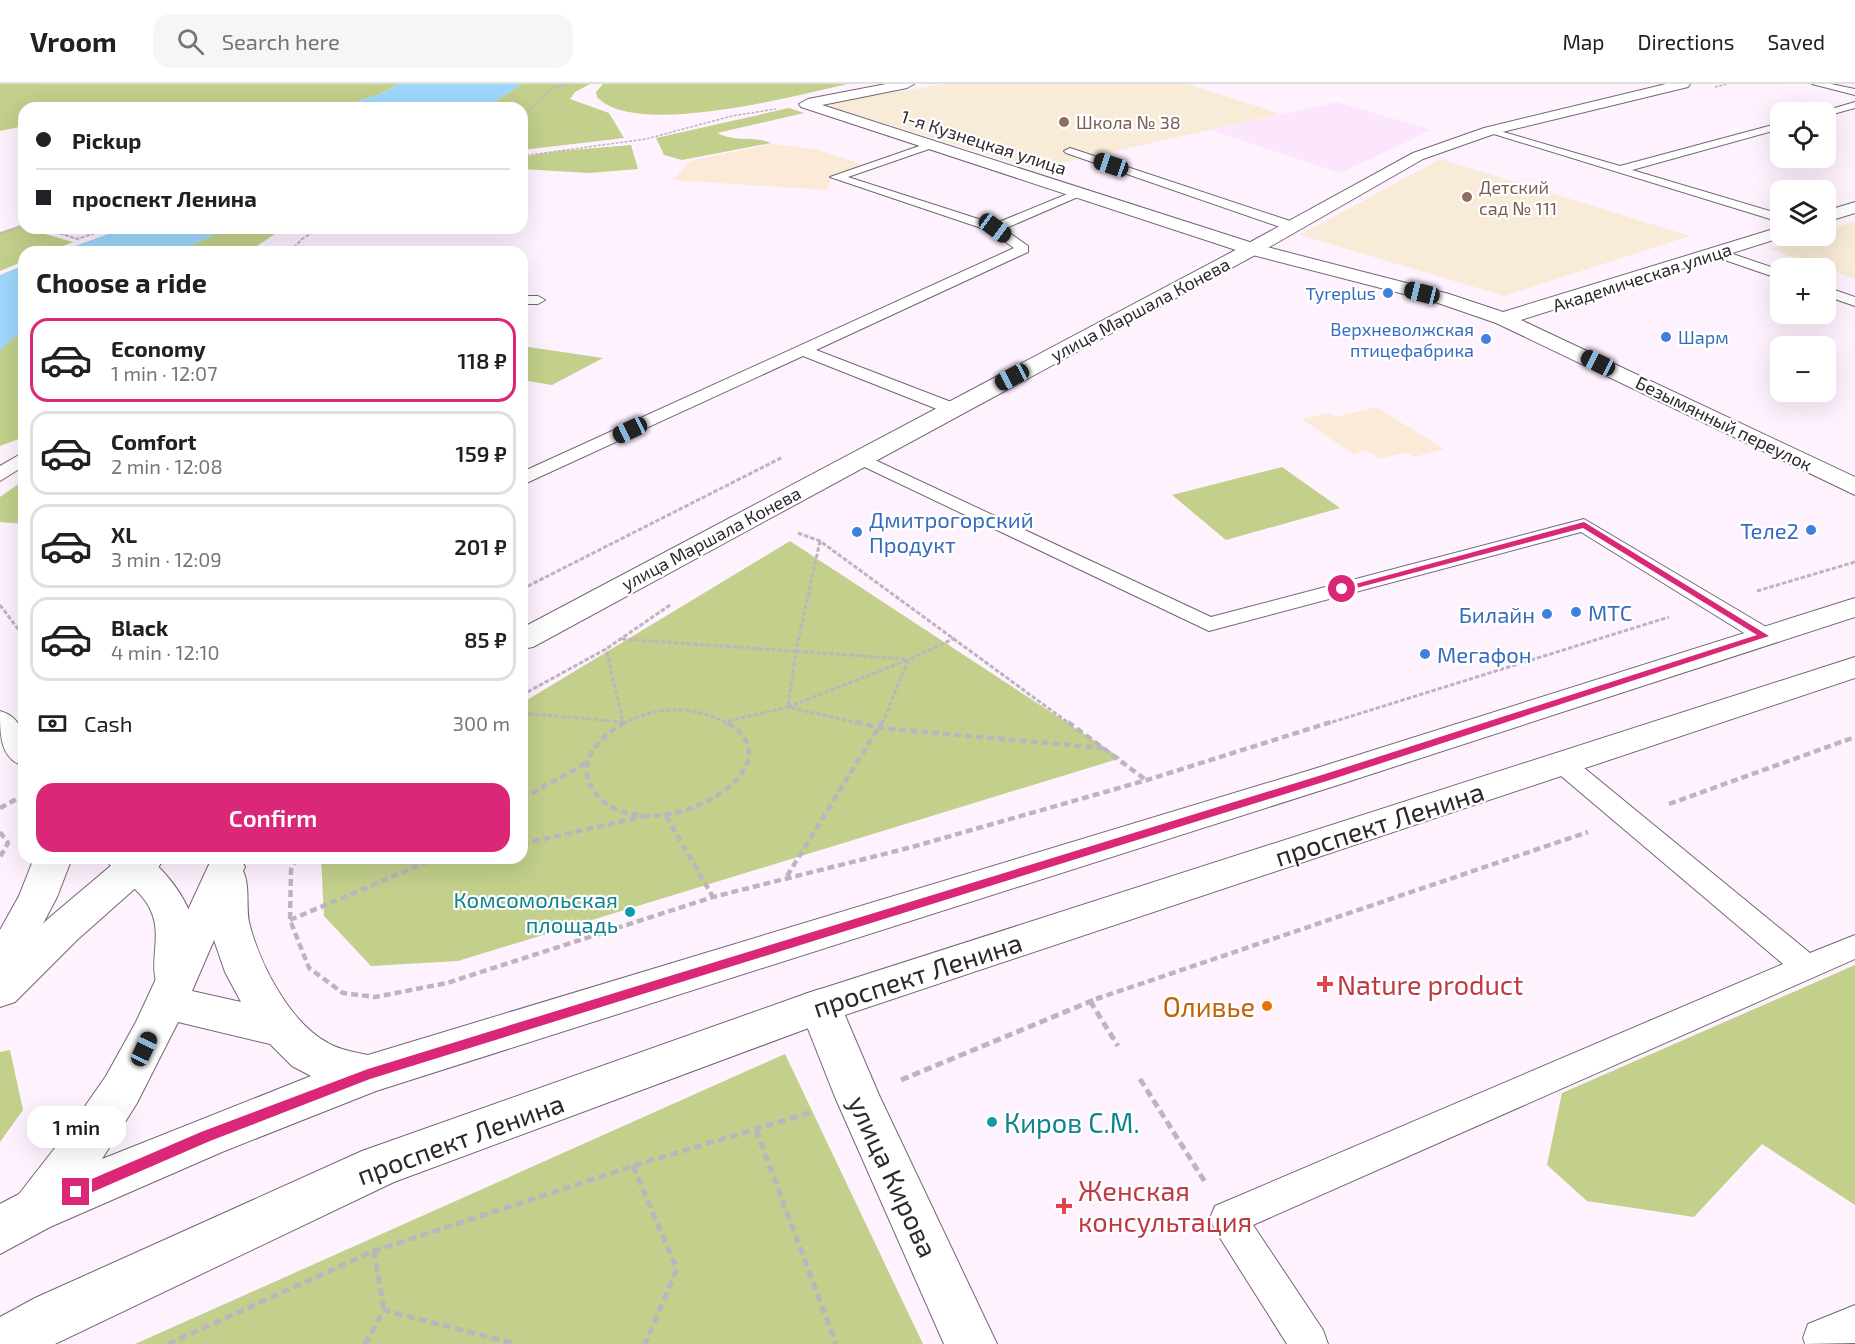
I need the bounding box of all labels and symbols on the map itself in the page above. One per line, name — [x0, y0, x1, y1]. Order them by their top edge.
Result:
street label: 1-я Кузнецкая улица — [899, 105, 1069, 179]
place label: Школа № 38 — [1076, 111, 1181, 133]
marker: Школа № 38 — [1057, 115, 1071, 129]
car — [1091, 151, 1131, 179]
place label: Детский сад № 111 — [1479, 176, 1557, 219]
marker: Детский сад № 111 — [1460, 190, 1474, 204]
car — [975, 210, 1015, 246]
street label: Академическая улица — [1550, 238, 1734, 316]
street label: улица Маршала Конева — [1047, 252, 1233, 366]
car — [1402, 280, 1442, 306]
place label: Tyreplus — [1305, 282, 1376, 304]
marker: Tyreplus — [1381, 286, 1395, 300]
place label: Верхневолжская птицефабрика — [1330, 318, 1474, 361]
place label: Шарм — [1678, 326, 1729, 348]
marker: Шарм — [1659, 330, 1673, 344]
marker: Верхневолжская птицефабрика — [1479, 332, 1493, 346]
car — [1578, 347, 1618, 379]
car — [992, 361, 1032, 393]
street label: Безымянный переулок — [1632, 371, 1816, 475]
car — [610, 414, 650, 446]
street label: улица Маршала Конева — [618, 481, 804, 595]
place label: Дмитрогорский Продукт — [869, 506, 1034, 558]
place label: Теле2 — [1740, 517, 1799, 543]
marker: Теле2 — [1804, 523, 1818, 537]
marker: Дмитрогорский Продукт — [850, 525, 864, 539]
route start — [1328, 575, 1355, 602]
place label: МТС — [1588, 599, 1632, 625]
place label: Билайн — [1459, 601, 1535, 627]
marker: МТС — [1569, 605, 1583, 619]
marker: Билайн — [1540, 607, 1554, 621]
place label: Мегафон — [1437, 641, 1532, 667]
marker: Мегафон — [1418, 647, 1432, 661]
street label: проспект Ленина — [1270, 774, 1488, 873]
place label: Комсомольская площадь — [454, 886, 618, 937]
marker: Комсомольская площадь — [623, 905, 637, 919]
street label: проспект Ленина — [808, 925, 1026, 1024]
place label: Nature product — [1337, 968, 1523, 1001]
marker: Nature product — [1318, 977, 1332, 991]
place label: Оливье — [1163, 990, 1255, 1022]
marker: Оливье — [1260, 999, 1274, 1013]
car — [128, 1029, 160, 1069]
street label: проспект Ленина — [352, 1086, 568, 1191]
street label: улица Кирова — [842, 1090, 945, 1262]
callout: 1 min — [26, 1105, 125, 1147]
place label: Киров С.М. — [1004, 1106, 1140, 1139]
marker: Киров С.М. — [985, 1115, 999, 1129]
place label: Женская консультация — [1078, 1174, 1252, 1238]
route end — [62, 1178, 89, 1205]
marker: Женская консультация — [1055, 1197, 1073, 1215]

